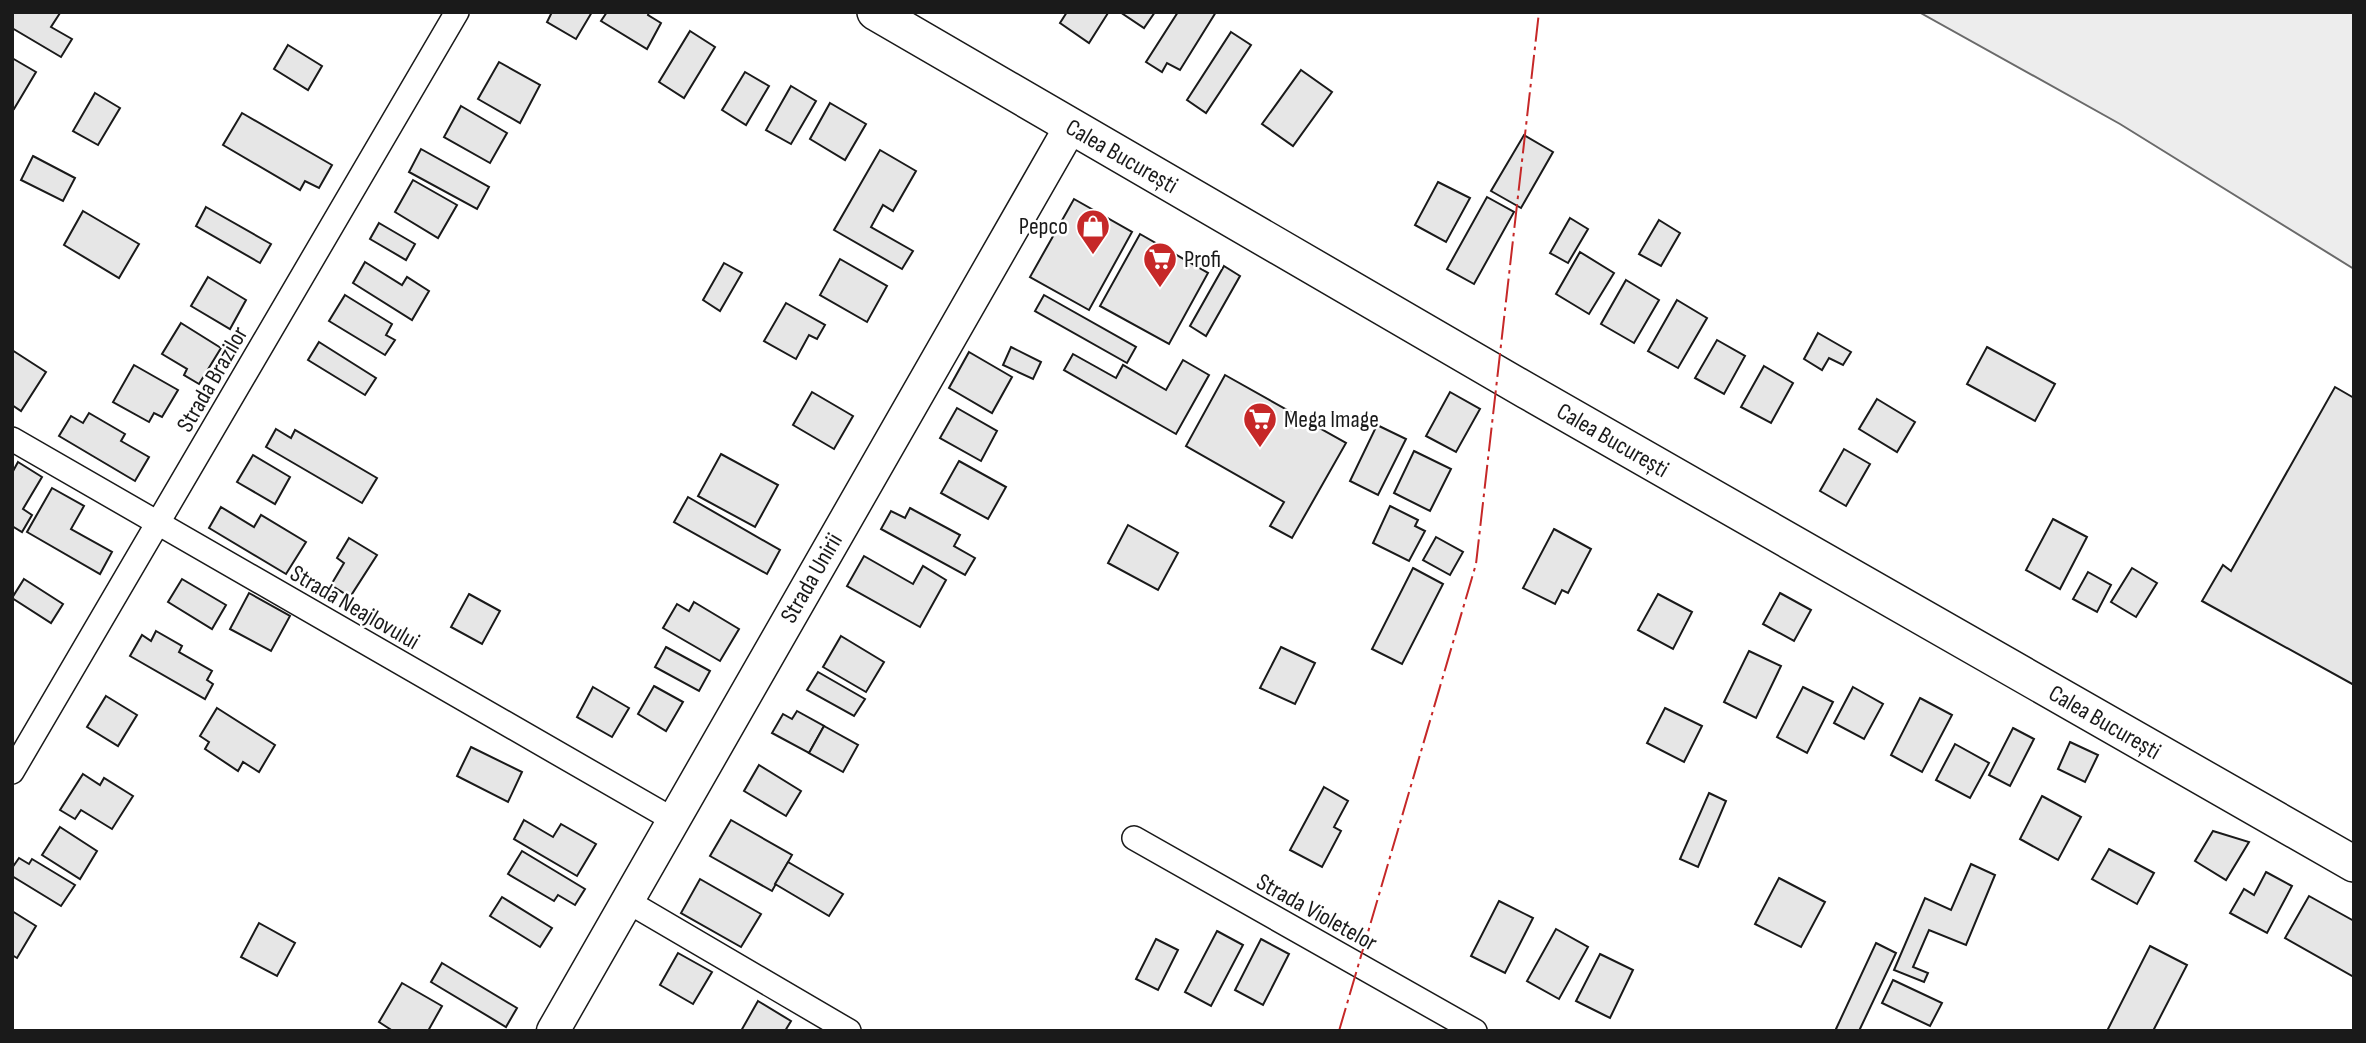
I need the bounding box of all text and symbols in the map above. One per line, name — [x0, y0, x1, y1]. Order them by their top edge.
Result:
street label: Calea București — [1061, 113, 1183, 200]
shop icon: Pepco — [1074, 207, 1112, 256]
place label: Pepco — [1019, 212, 1068, 241]
supermarket icon: Profi — [1141, 240, 1179, 289]
place label: Profi — [1184, 245, 1221, 274]
street label: Strada Brazilor — [171, 321, 254, 437]
street label: Calea București — [1552, 397, 1674, 484]
supermarket icon: Mega Image — [1241, 400, 1279, 449]
place label: Mega Image — [1284, 405, 1379, 434]
street label: Strada Unirii — [774, 528, 849, 628]
street label: Strada Neajlovului — [285, 559, 425, 656]
street label: Calea București — [2044, 679, 2166, 766]
street label: Strada Violetelor — [1251, 867, 1382, 958]

